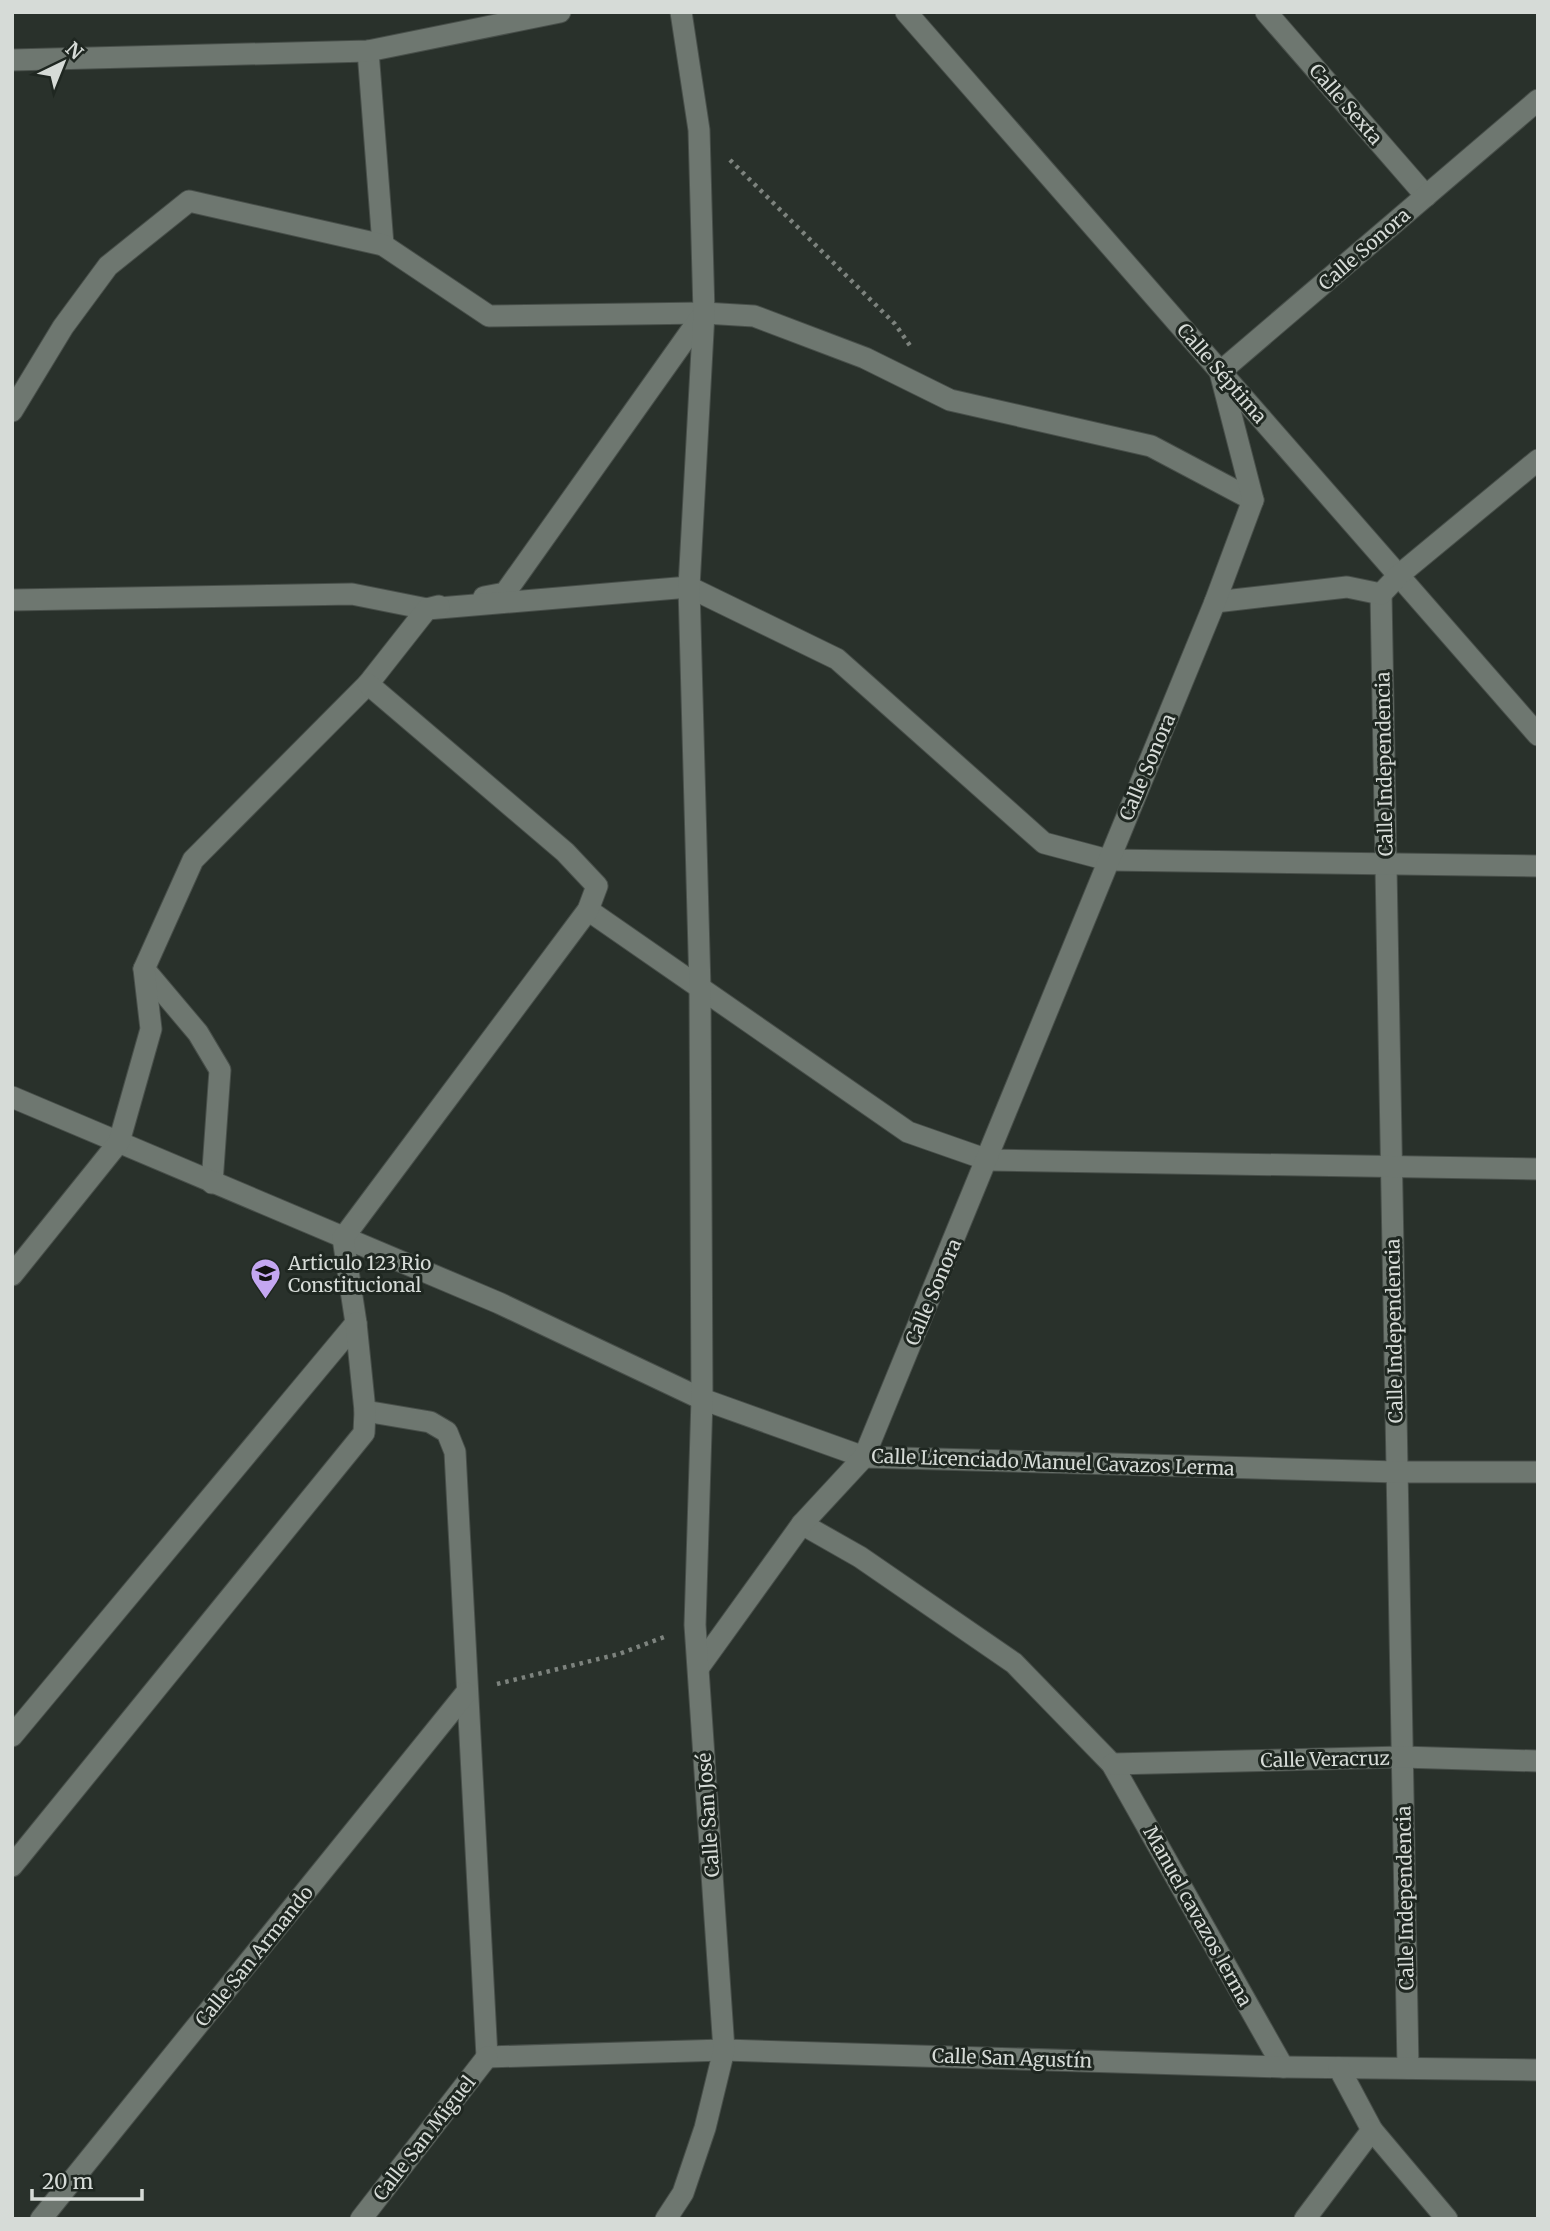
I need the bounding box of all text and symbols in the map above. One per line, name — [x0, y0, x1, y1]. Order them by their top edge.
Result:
north arrow — [28, 28, 98, 98]
text: N — [61, 37, 88, 64]
street label: Calle Sexta — [1304, 59, 1388, 149]
street label: Calle Sonora — [1313, 203, 1415, 295]
street label: Calle Séptima — [1172, 318, 1272, 428]
street label: Calle Independencia — [1370, 672, 1398, 856]
street label: Calle Sonora — [1114, 710, 1180, 824]
street label: Calle Sonora — [900, 1235, 966, 1349]
street label: Calle Independencia — [1380, 1239, 1408, 1423]
place label: Articulo 123 Rio Constitucional — [287, 1251, 431, 1297]
school or university icon: Articulo 123 Rio Constitucional — [248, 1257, 282, 1301]
street label: Calle Licenciado Manuel Cavazos Lerma — [871, 1444, 1235, 1480]
street label: Calle Veracruz — [1260, 1746, 1390, 1772]
street label: Calle San José — [692, 1752, 724, 1878]
street label: Calle Independencia — [1391, 1806, 1419, 1990]
street label: Manuel cavazos lerma — [1138, 1822, 1258, 2010]
street label: Calle San Armando — [190, 1881, 318, 2031]
street label: Calle San Agustín — [931, 2043, 1093, 2073]
street label: Calle San Miguel — [368, 2071, 480, 2205]
scale bar — [32, 2158, 142, 2202]
text: 20 m — [42, 2168, 94, 2195]

